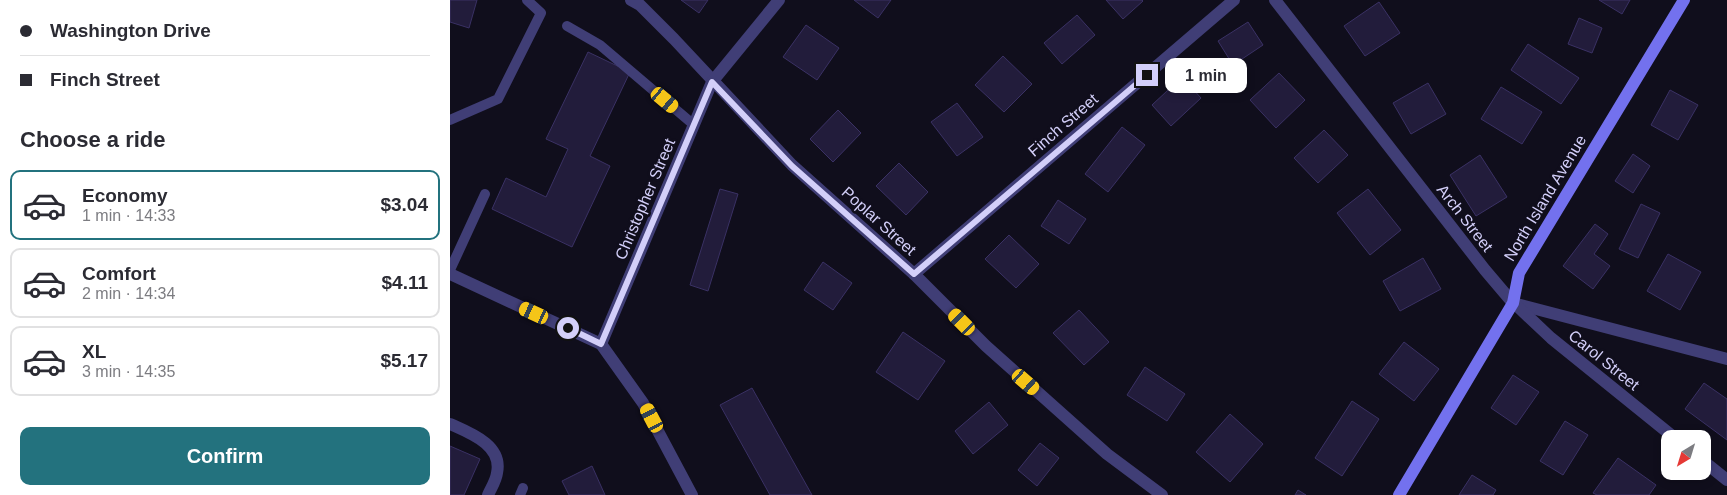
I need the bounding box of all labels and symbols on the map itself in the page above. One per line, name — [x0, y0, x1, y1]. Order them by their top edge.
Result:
callout: 1 min — [1164, 58, 1247, 92]
route end — [1136, 64, 1158, 86]
car — [648, 85, 681, 115]
street label: Finch Street — [1025, 90, 1102, 160]
street label: North Island Avenue — [1501, 132, 1589, 264]
street label: Christopher Street — [612, 135, 678, 262]
street label: Arch Street — [1434, 181, 1497, 255]
street label: Poplar Street — [839, 183, 920, 259]
car — [517, 300, 550, 326]
car — [946, 306, 977, 338]
route start — [557, 317, 579, 339]
street label: Carol Street — [1565, 327, 1643, 394]
car — [1009, 366, 1042, 398]
car — [638, 401, 665, 435]
north arrow — [1661, 430, 1711, 480]

